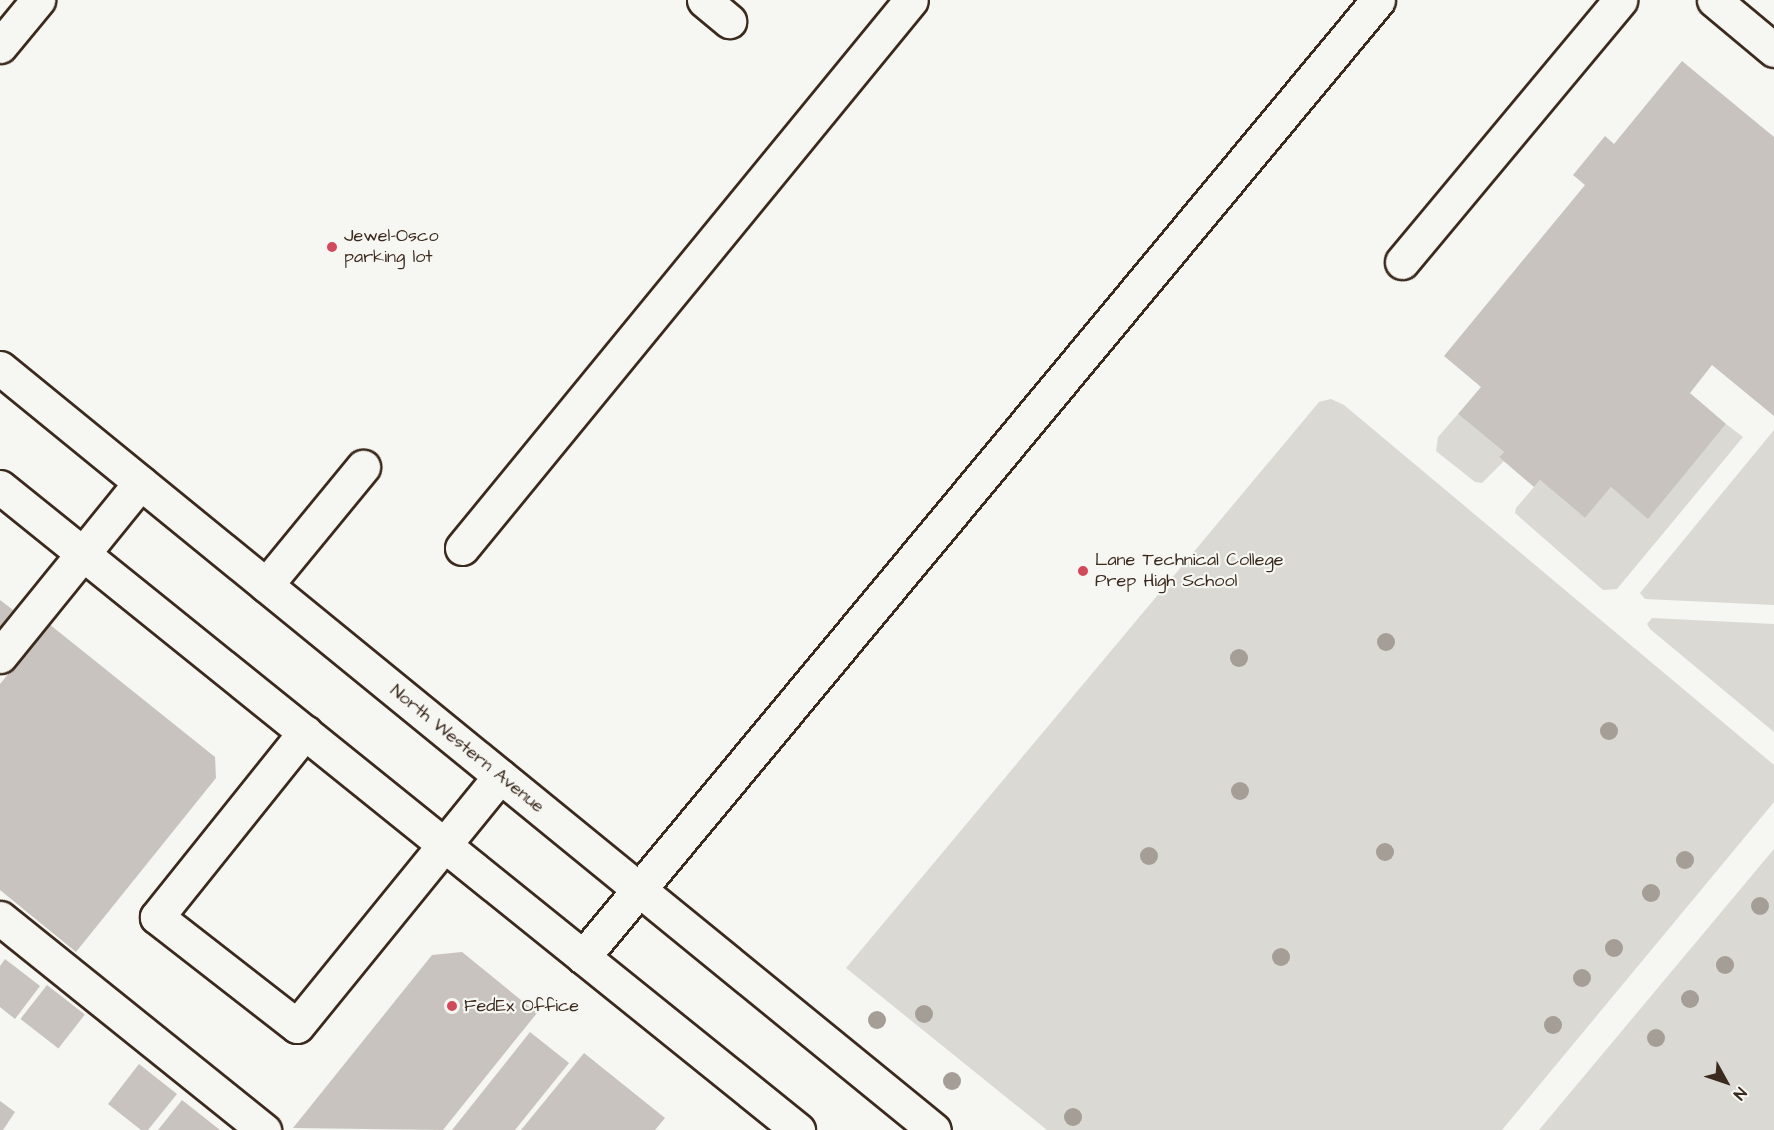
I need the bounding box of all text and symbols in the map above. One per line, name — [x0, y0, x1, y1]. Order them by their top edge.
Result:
place label: Jewel-Osco parking lot — [344, 226, 439, 268]
marker: Jewel-Osco parking lot — [325, 240, 339, 254]
place label: Lane Technical College Prep High School — [1095, 550, 1283, 592]
marker: Lane Technical College Prep High School — [1076, 564, 1090, 578]
street label: North Western Avenue — [386, 680, 548, 818]
place label: FedEx Office — [464, 995, 579, 1017]
marker: FedEx Office — [445, 999, 459, 1013]
north arrow — [1696, 1052, 1756, 1112]
text: N — [1728, 1083, 1751, 1104]

